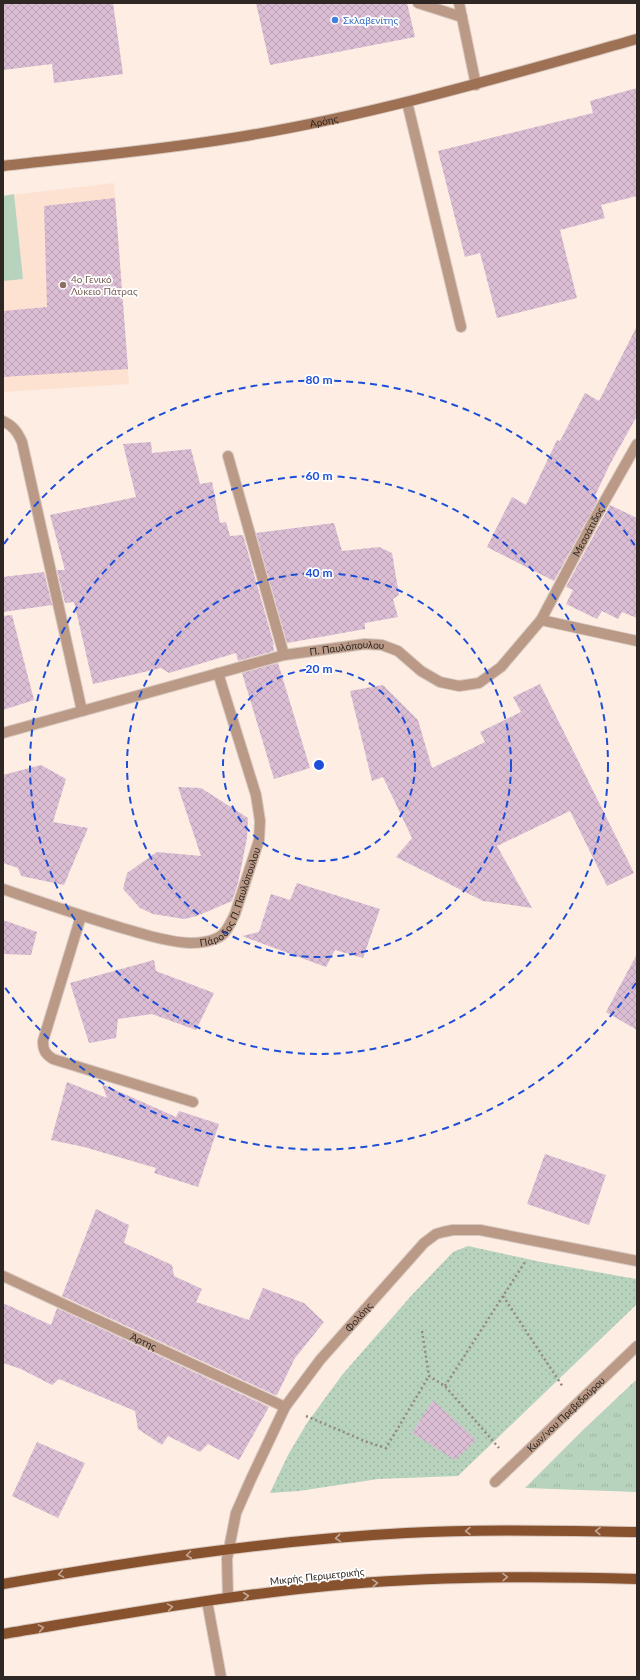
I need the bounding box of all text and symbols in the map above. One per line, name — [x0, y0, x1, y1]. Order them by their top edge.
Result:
place label: Σκλαβενίτης — [343, 14, 398, 26]
marker: Σκλαβενίτης — [330, 15, 340, 25]
street label: Αρόης — [309, 112, 339, 130]
place label: 4ο Γενικό Λύκειο Πάτρας — [71, 273, 138, 297]
marker: 4ο Γενικό Λύκειο Πάτρας — [58, 280, 68, 290]
text: 80 m — [306, 372, 332, 387]
text: 60 m — [306, 468, 332, 483]
street label: Μεσσάτιδος — [570, 504, 606, 559]
text: 40 m — [306, 565, 332, 580]
street label: Π. Παυλόπουλου — [309, 638, 385, 657]
text: 20 m — [306, 661, 332, 676]
centre of rings — [312, 758, 326, 772]
street label: Πάροδος Π. Παυλόπουλου — [199, 846, 262, 949]
street label: Φολόης — [342, 1299, 375, 1334]
street label: Άρτης — [129, 1330, 159, 1353]
street label: Κων/νου Πρεβεδούρου — [524, 1374, 607, 1454]
one-way arrow — [465, 1527, 471, 1535]
one-way arrow — [595, 1527, 601, 1536]
one-way arrow — [335, 1534, 341, 1543]
one-way arrow — [186, 1550, 192, 1559]
street label: Μικρής Περιμετρικής — [269, 1565, 365, 1587]
one-way arrow — [57, 1569, 64, 1578]
one-way arrow — [502, 1572, 508, 1581]
one-way arrow — [372, 1578, 378, 1587]
one-way arrow — [243, 1591, 249, 1600]
one-way arrow — [167, 1603, 173, 1612]
one-way arrow — [38, 1624, 45, 1633]

